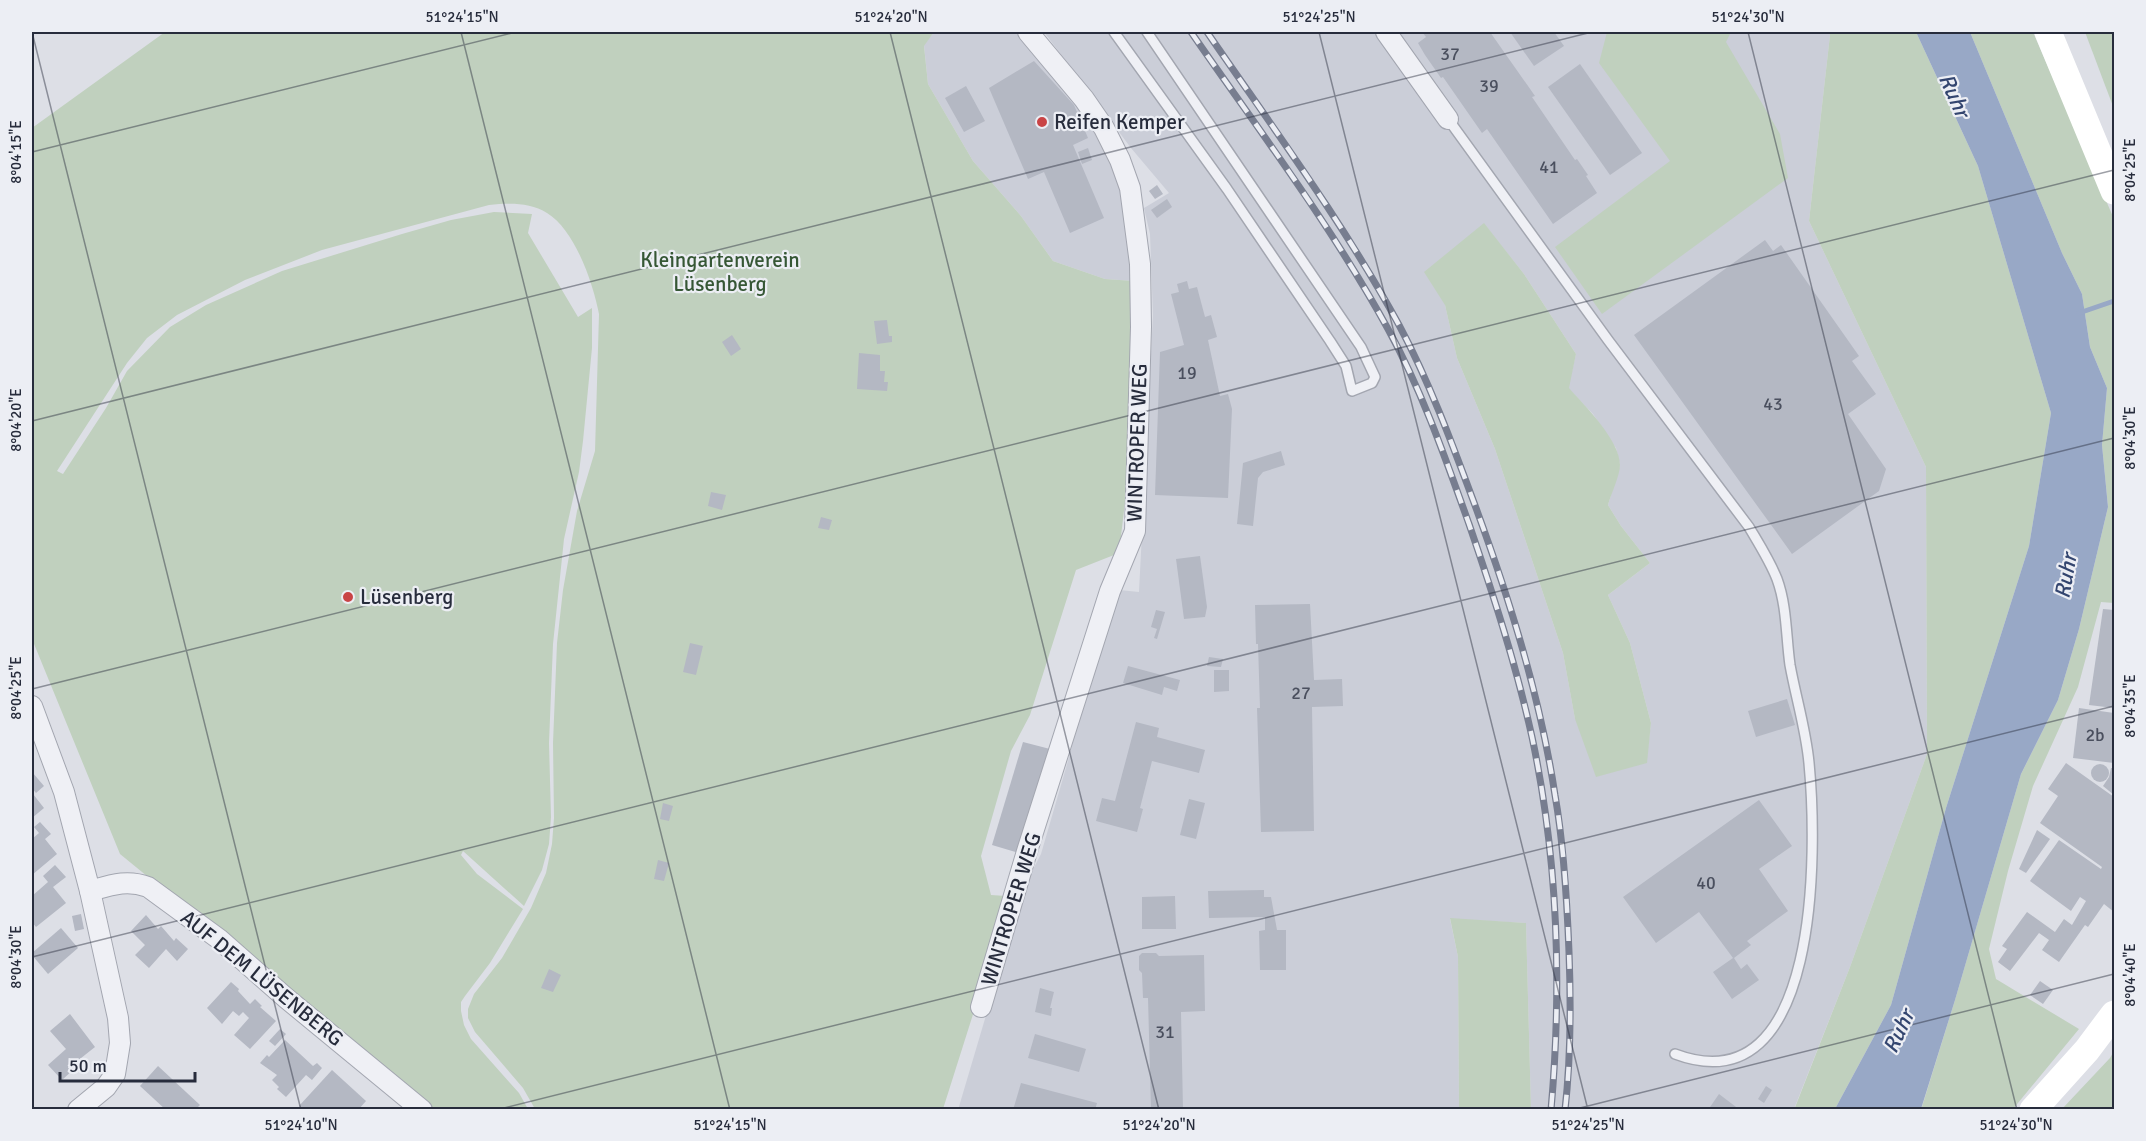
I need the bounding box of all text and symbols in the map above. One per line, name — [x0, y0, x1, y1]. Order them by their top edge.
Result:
text: 51°24'15"N — [425, 8, 499, 26]
text: 51°24'20"N — [854, 8, 928, 26]
text: 51°24'25"N — [1282, 8, 1356, 26]
text: 51°24'30"N — [1711, 8, 1785, 26]
house number: 37 — [1440, 43, 1460, 65]
water label: Ruhr — [1933, 69, 1977, 124]
house number: 39 — [1479, 75, 1499, 97]
place label: Reifen Kemper — [1054, 109, 1185, 135]
marker: Reifen Kemper — [1035, 115, 1049, 129]
text: 8°04'15"E — [7, 120, 25, 184]
text: 8°04'25"E — [2121, 138, 2139, 202]
house number: 41 — [1539, 156, 1559, 178]
park label: Kleingartenverein Lüsenberg — [640, 247, 800, 297]
house number: 19 — [1177, 362, 1197, 384]
street label: WINTROPER WEG — [1121, 363, 1153, 523]
text: 8°04'20"E — [7, 388, 25, 452]
house number: 43 — [1763, 393, 1783, 415]
text: 8°04'30"E — [2121, 406, 2139, 470]
water label: Ruhr — [2048, 549, 2083, 601]
place label: Lüsenberg — [360, 584, 453, 610]
marker: Lüsenberg — [341, 590, 355, 604]
text: 8°04'25"E — [7, 656, 25, 720]
text: 8°04'35"E — [2121, 674, 2139, 738]
house number: 27 — [1291, 682, 1311, 704]
house number: 2b — [2085, 724, 2105, 746]
street label: WINTROPER WEG — [975, 829, 1047, 989]
house number: 40 — [1696, 872, 1716, 894]
street label: AUF DEM LÜSENBERG — [175, 904, 349, 1052]
text: 8°04'30"E — [7, 925, 25, 989]
text: 8°04'40"E — [2121, 943, 2139, 1007]
water label: Ruhr — [1877, 1003, 1921, 1057]
house number: 31 — [1155, 1021, 1175, 1043]
scale bar — [60, 1045, 195, 1083]
text: 50 m — [69, 1055, 107, 1077]
text: 51°24'10"N — [264, 1116, 338, 1134]
text: 51°24'15"N — [693, 1116, 767, 1134]
text: 51°24'20"N — [1122, 1116, 1196, 1134]
text: 51°24'25"N — [1551, 1116, 1625, 1134]
text: 51°24'30"N — [1979, 1116, 2053, 1134]

